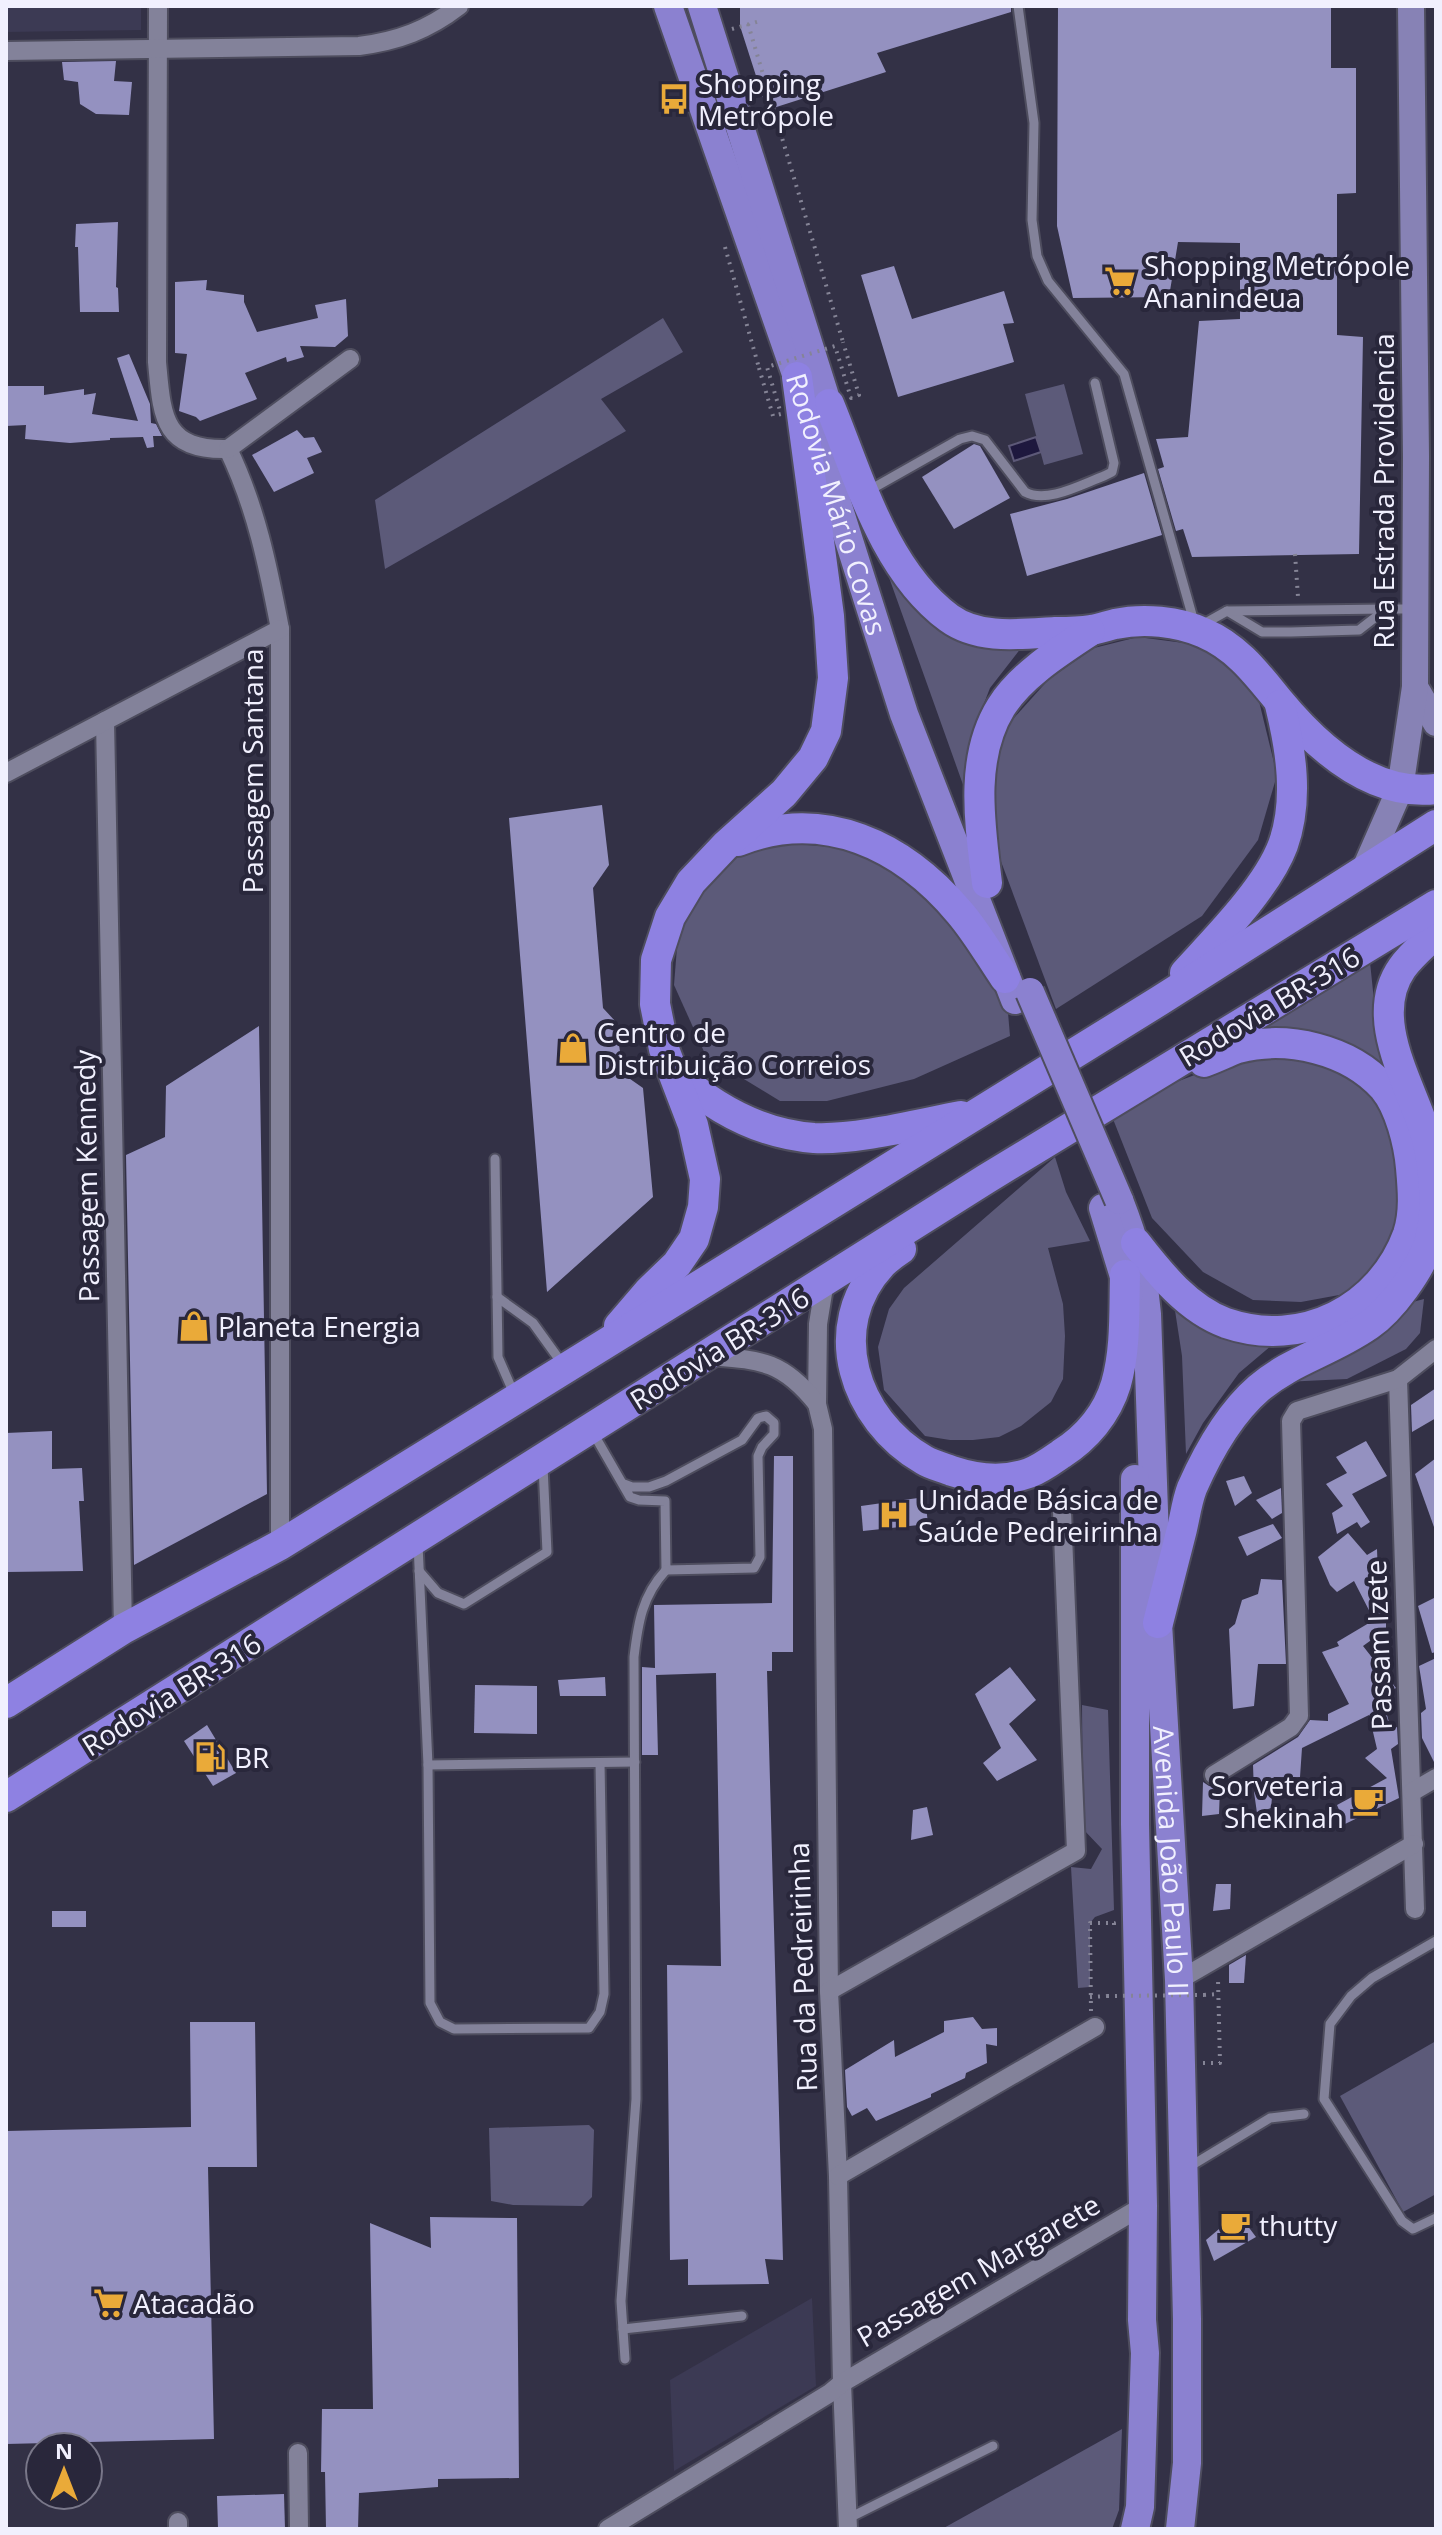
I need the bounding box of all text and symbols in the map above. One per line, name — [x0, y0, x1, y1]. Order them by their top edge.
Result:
place label: Shopping Metrópole — [698, 64, 834, 134]
bus stop icon: Shopping Metrópole — [657, 82, 691, 116]
place label: Shopping Metrópole Ananindeua — [1144, 246, 1410, 316]
supermarket icon: Shopping Metrópole Ananindeua — [1103, 264, 1137, 298]
street label: Rua Estrada Providencia — [1364, 333, 1402, 649]
street label: Rodovia Mário Covas — [778, 368, 897, 640]
street label: Passagem Santana — [233, 648, 271, 894]
street label: Rodovia BR-316 — [1172, 937, 1366, 1075]
place label: Centro de Distribuição Correios — [597, 1013, 871, 1083]
shop icon: Centro de Distribuição Correios — [556, 1031, 590, 1065]
street label: Passagem Kennedy — [65, 1048, 107, 1303]
street label: Rodovia BR-316 — [622, 1278, 816, 1418]
place label: Planeta Energia — [218, 1307, 421, 1345]
shop icon: Planeta Energia — [177, 1309, 211, 1343]
place label: Unidade Básica de Saúde Pedreirinha — [918, 1480, 1159, 1550]
hospital icon: Unidade Básica de Saúde Pedreirinha — [877, 1498, 911, 1532]
street label: Passam Izete — [1356, 1559, 1400, 1731]
street label: Rodovia BR-316 — [75, 1626, 267, 1762]
street label: Avenida João Paulo II — [1145, 1725, 1198, 1998]
fuel station icon: BR — [193, 1740, 227, 1774]
place label: BR — [234, 1740, 269, 1774]
place label: Sorveteria Shekinah — [1211, 1766, 1344, 1836]
cafe icon: Sorveteria Shekinah — [1351, 1784, 1385, 1818]
street label: Rua da Pedreirinha — [779, 1842, 825, 2092]
street label: Passagem Margarete — [850, 2185, 1106, 2355]
place label: thutty — [1259, 2206, 1338, 2244]
cafe icon: thutty — [1218, 2208, 1252, 2242]
place label: Atacadão — [133, 2284, 255, 2322]
supermarket icon: Atacadão — [92, 2286, 126, 2320]
north arrow — [24, 2431, 104, 2511]
text: N — [55, 2435, 73, 2465]

